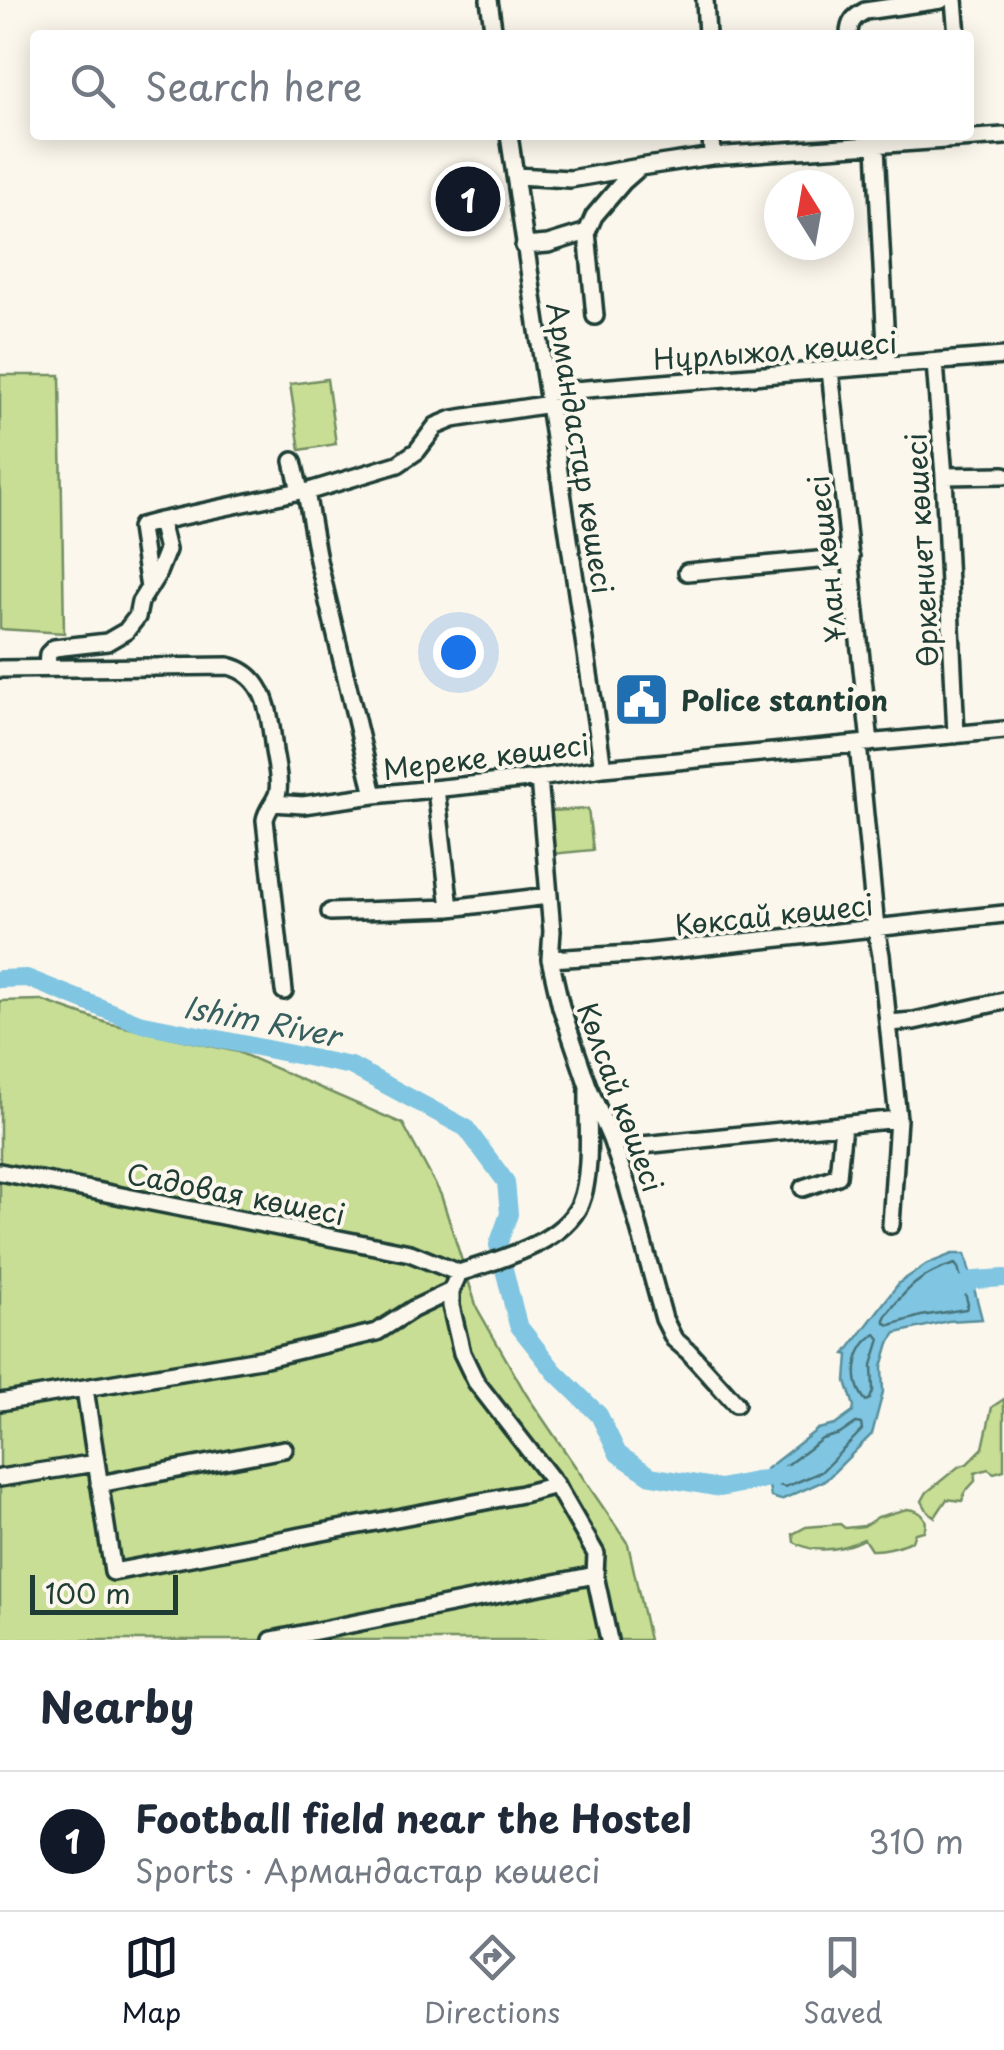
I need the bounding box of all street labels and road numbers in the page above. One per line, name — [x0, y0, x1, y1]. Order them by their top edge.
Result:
street label: Армандастар көшесі — [537, 299, 625, 597]
street label: Нұрлыжол көшесі — [651, 320, 899, 380]
street label: Өркениет көшесі — [893, 432, 949, 668]
street label: Ұлан көшесі — [796, 473, 856, 645]
street label: Мереке көшесі — [381, 722, 591, 790]
street label: Көксай көшесі — [673, 882, 875, 946]
street label: Көлсай көшесі — [567, 996, 675, 1198]
street label: Садовая көшесі — [123, 1151, 349, 1235]

